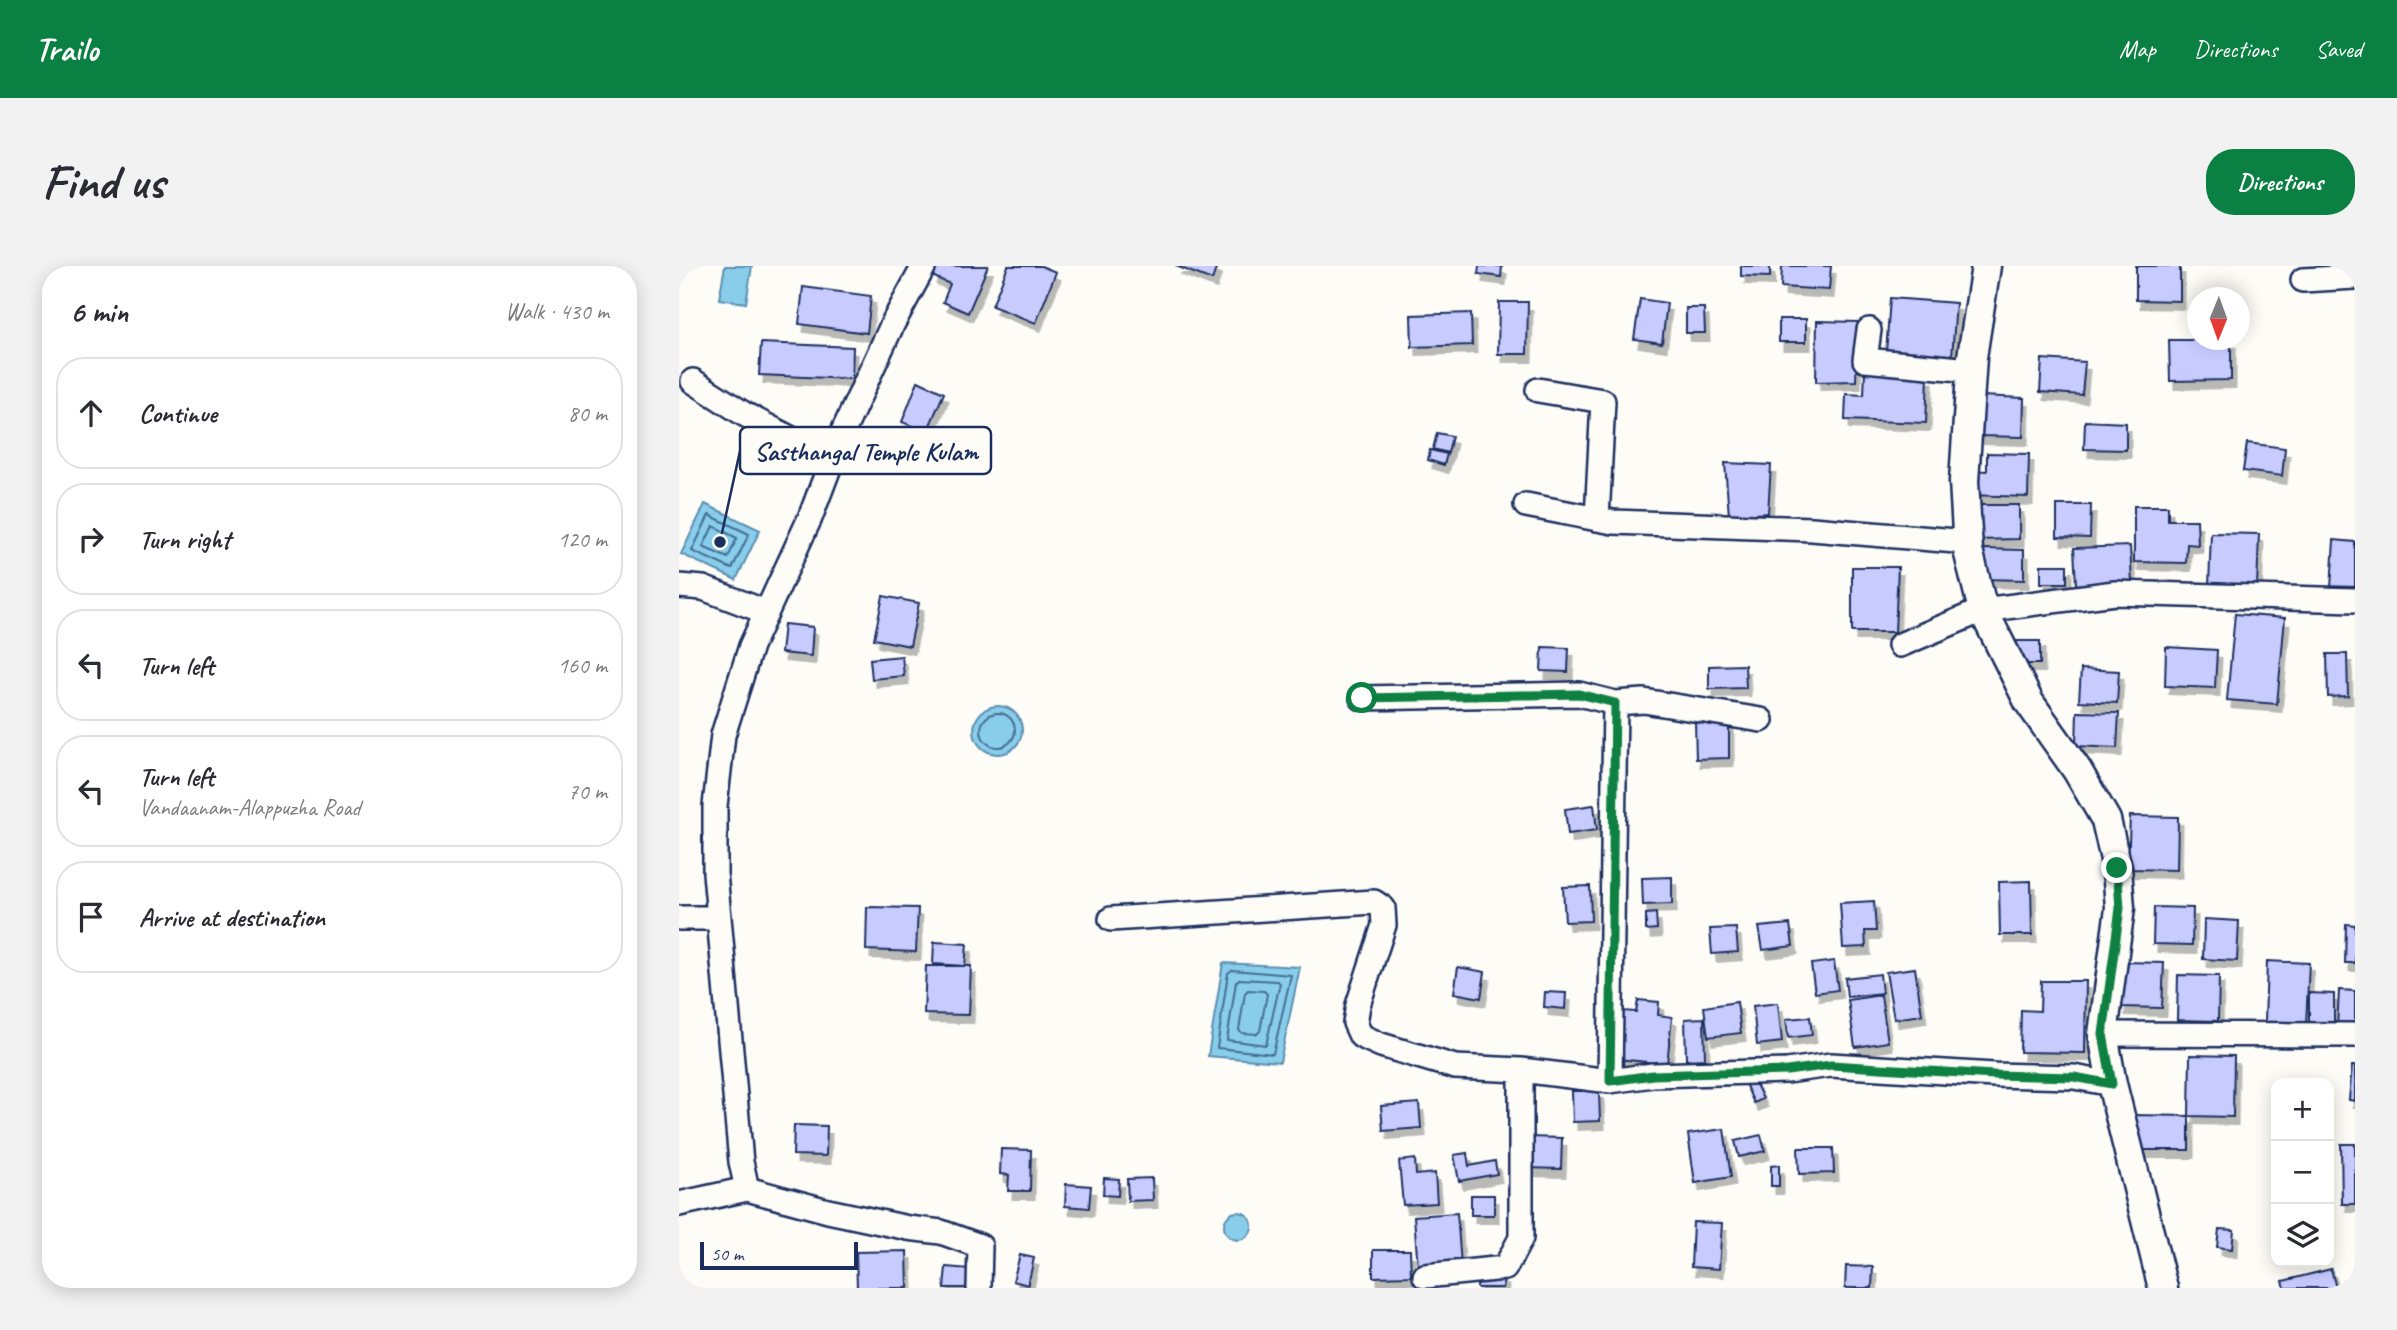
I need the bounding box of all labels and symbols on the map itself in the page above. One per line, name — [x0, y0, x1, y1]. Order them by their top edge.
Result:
north arrow — [2187, 287, 2250, 350]
callout: Sasthangal Temple Kulam — [740, 427, 991, 474]
text: Sasthangal Temple Kulam — [754, 435, 980, 468]
route start — [1346, 682, 1377, 713]
route end — [2101, 852, 2132, 883]
scale bar — [700, 1239, 857, 1271]

